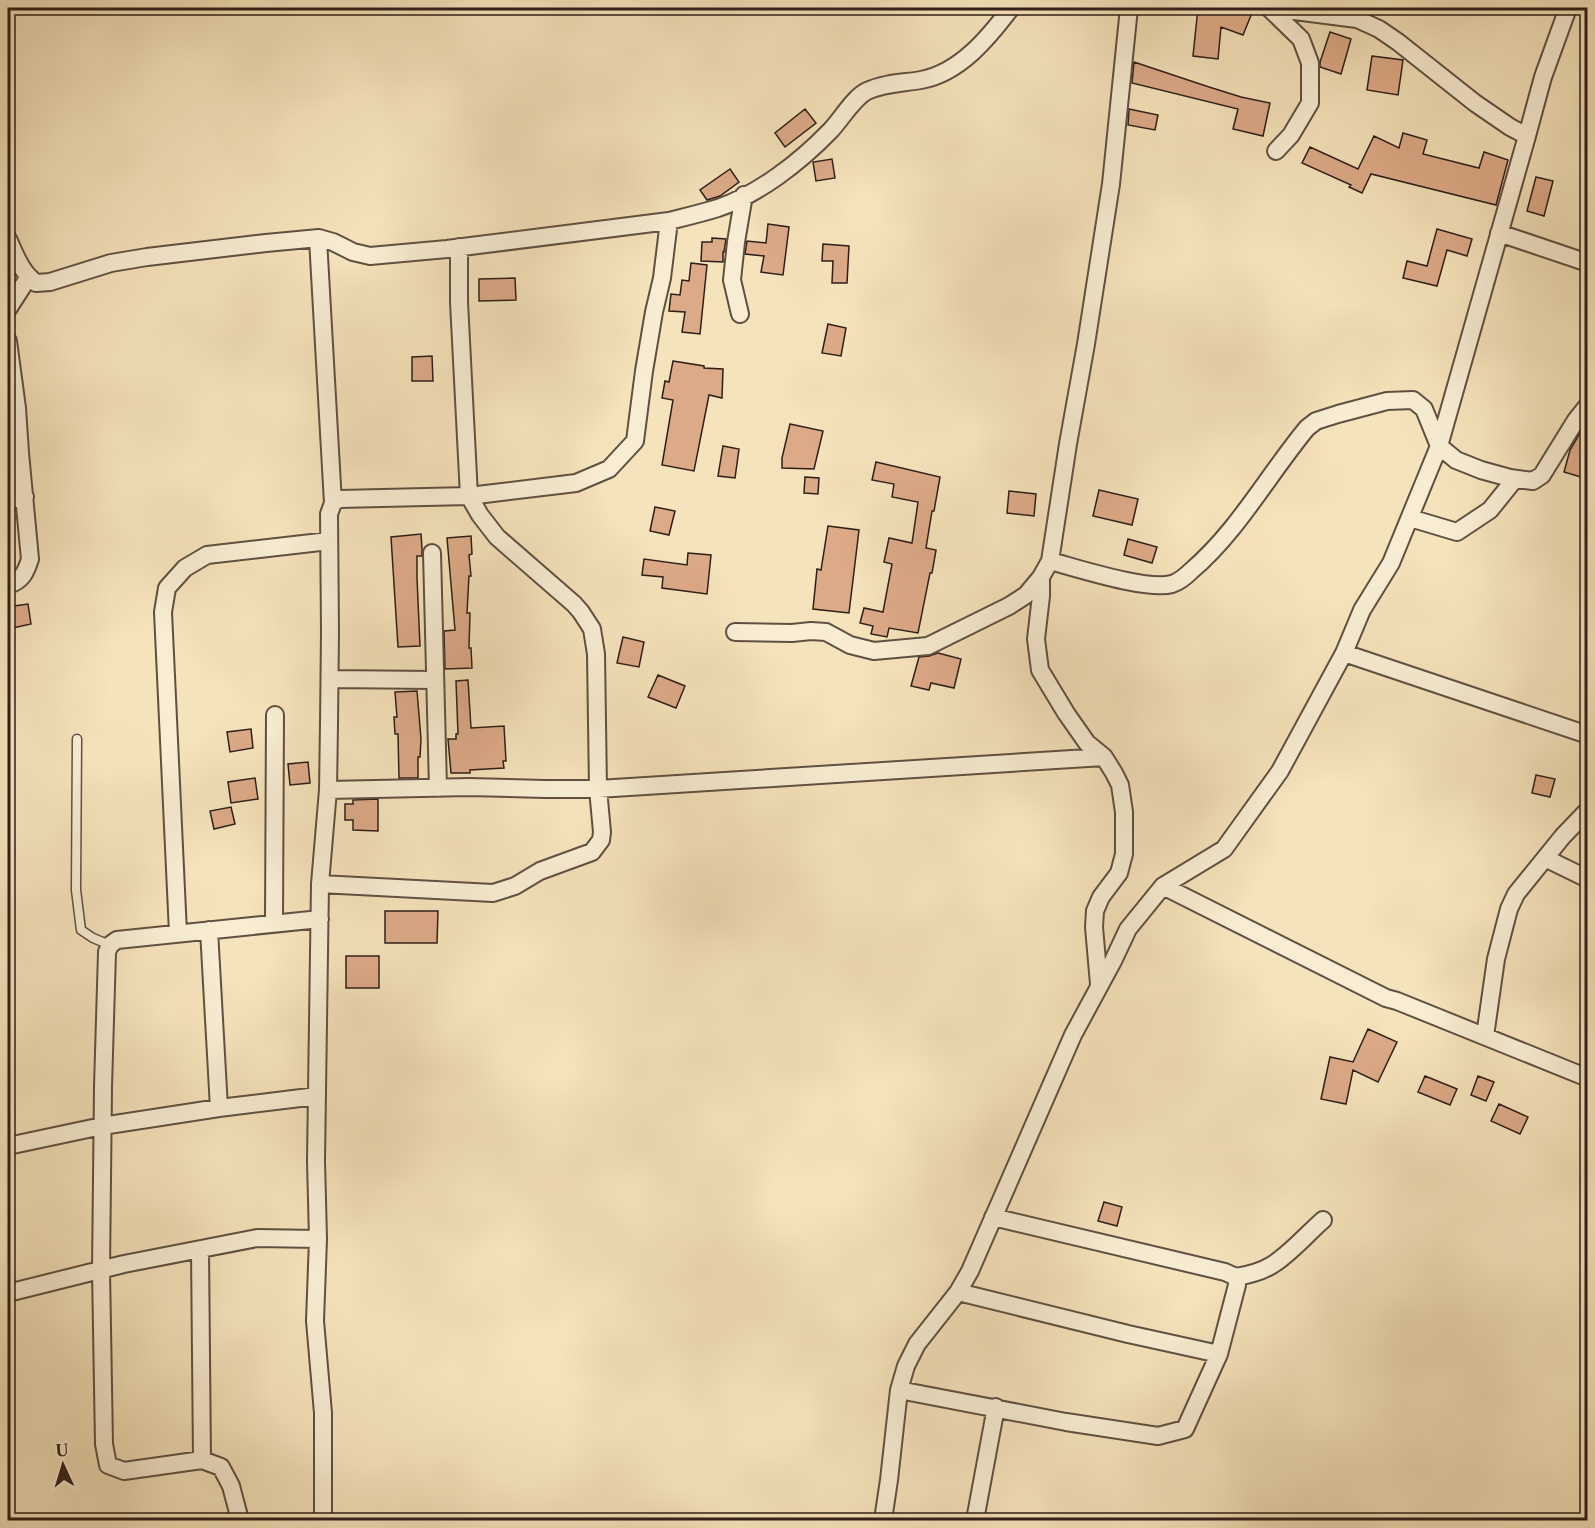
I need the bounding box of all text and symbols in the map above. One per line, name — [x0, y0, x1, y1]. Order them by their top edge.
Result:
north arrow — [33, 1435, 93, 1495]
text: U — [55, 1440, 69, 1460]

